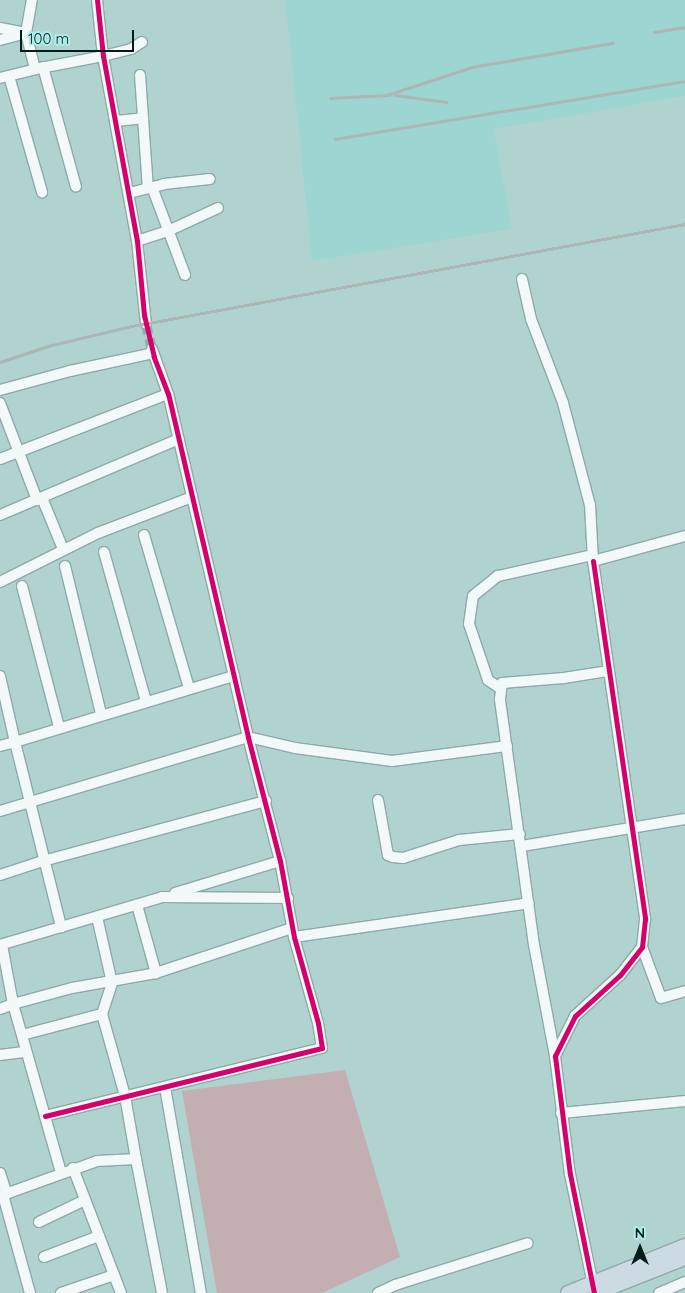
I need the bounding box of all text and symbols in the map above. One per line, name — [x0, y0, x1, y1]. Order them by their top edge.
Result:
scale bar — [22, 20, 136, 52]
text: 100 m — [28, 29, 69, 48]
north arrow — [615, 1223, 665, 1273]
text: N — [635, 1224, 645, 1242]

